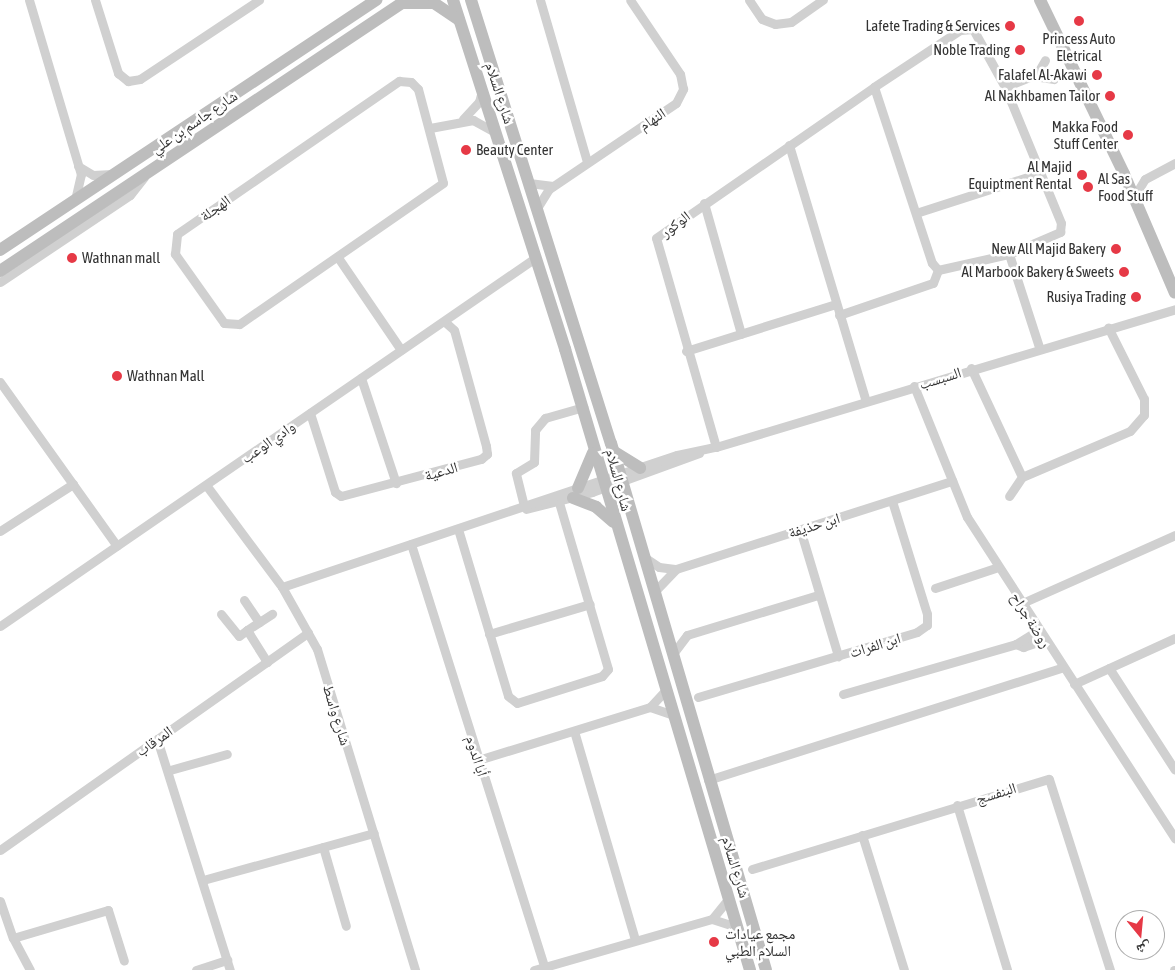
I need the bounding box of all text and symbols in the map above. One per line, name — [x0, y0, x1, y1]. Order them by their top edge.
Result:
marker: Princess Auto Eletrical — [1073, 15, 1085, 27]
place label: Lafete Trading & Services — [865, 17, 1000, 35]
marker: Lafete Trading & Services — [1004, 20, 1016, 32]
place label: Princess Auto Eletrical — [1042, 29, 1116, 64]
place label: Noble Trading — [933, 41, 1010, 59]
marker: Noble Trading — [1014, 44, 1026, 56]
street label: شارع السلام — [482, 60, 518, 126]
place label: Falafel Al-Akawi — [998, 66, 1087, 84]
marker: Falafel Al-Akawi — [1091, 69, 1103, 81]
street label: شارع جاسم بن علي — [147, 87, 241, 157]
place label: Al Nakhbamen Tailor — [985, 87, 1100, 105]
marker: Al Nakhbamen Tailor — [1104, 90, 1116, 102]
street label: النهام — [635, 104, 669, 134]
place label: Makka Food Stuff Center — [1052, 117, 1118, 152]
marker: Makka Food Stuff Center — [1122, 129, 1134, 141]
place label: Beauty Center — [476, 141, 553, 159]
marker: Beauty Center — [460, 144, 472, 156]
place label: Al Majid Equiptment Rental — [968, 157, 1072, 192]
marker: Al Majid Equiptment Rental — [1076, 169, 1088, 181]
place label: Al Sas Food Stuff — [1098, 169, 1153, 204]
marker: Al Sas Food Stuff — [1082, 181, 1094, 193]
street label: الهجلة — [196, 191, 234, 225]
street label: الوكور — [656, 207, 694, 241]
place label: New All Majid Bakery — [991, 240, 1106, 258]
marker: New All Majid Bakery — [1110, 243, 1122, 255]
place label: Wathnan mall — [82, 249, 160, 267]
marker: Wathnan mall — [66, 252, 78, 264]
place label: Al Marbook Bakery & Sweets — [961, 263, 1114, 281]
marker: Al Marbook Bakery & Sweets — [1118, 266, 1130, 278]
place label: Rusiya Trading — [1046, 288, 1126, 306]
marker: Rusiya Trading — [1130, 291, 1142, 303]
street label: السبسب — [917, 363, 963, 393]
place label: Wathnan Mall — [127, 367, 205, 385]
marker: Wathnan Mall — [111, 370, 123, 382]
street label: وادي الوعب — [238, 417, 298, 467]
street label: شارع السلام — [602, 447, 636, 513]
street label: الدعية — [422, 458, 460, 484]
street label: ابن حذيفة — [786, 509, 842, 541]
street label: روضة جراح — [1007, 589, 1055, 651]
street label: ابن الفرات — [847, 629, 903, 661]
street label: شارع واسط — [319, 682, 355, 748]
street label: المرقاب — [132, 722, 176, 760]
street label: أبا الدوم — [462, 733, 492, 779]
street label: البنفسج — [974, 778, 1018, 808]
street label: شارع السلام — [718, 834, 754, 900]
north arrow — [1115, 910, 1165, 960]
place label: مجمع عيادات السلام الطبي — [725, 924, 795, 959]
marker: مجمع عيادات السلام الطبي — [707, 935, 721, 949]
text: ش — [1135, 939, 1154, 958]

